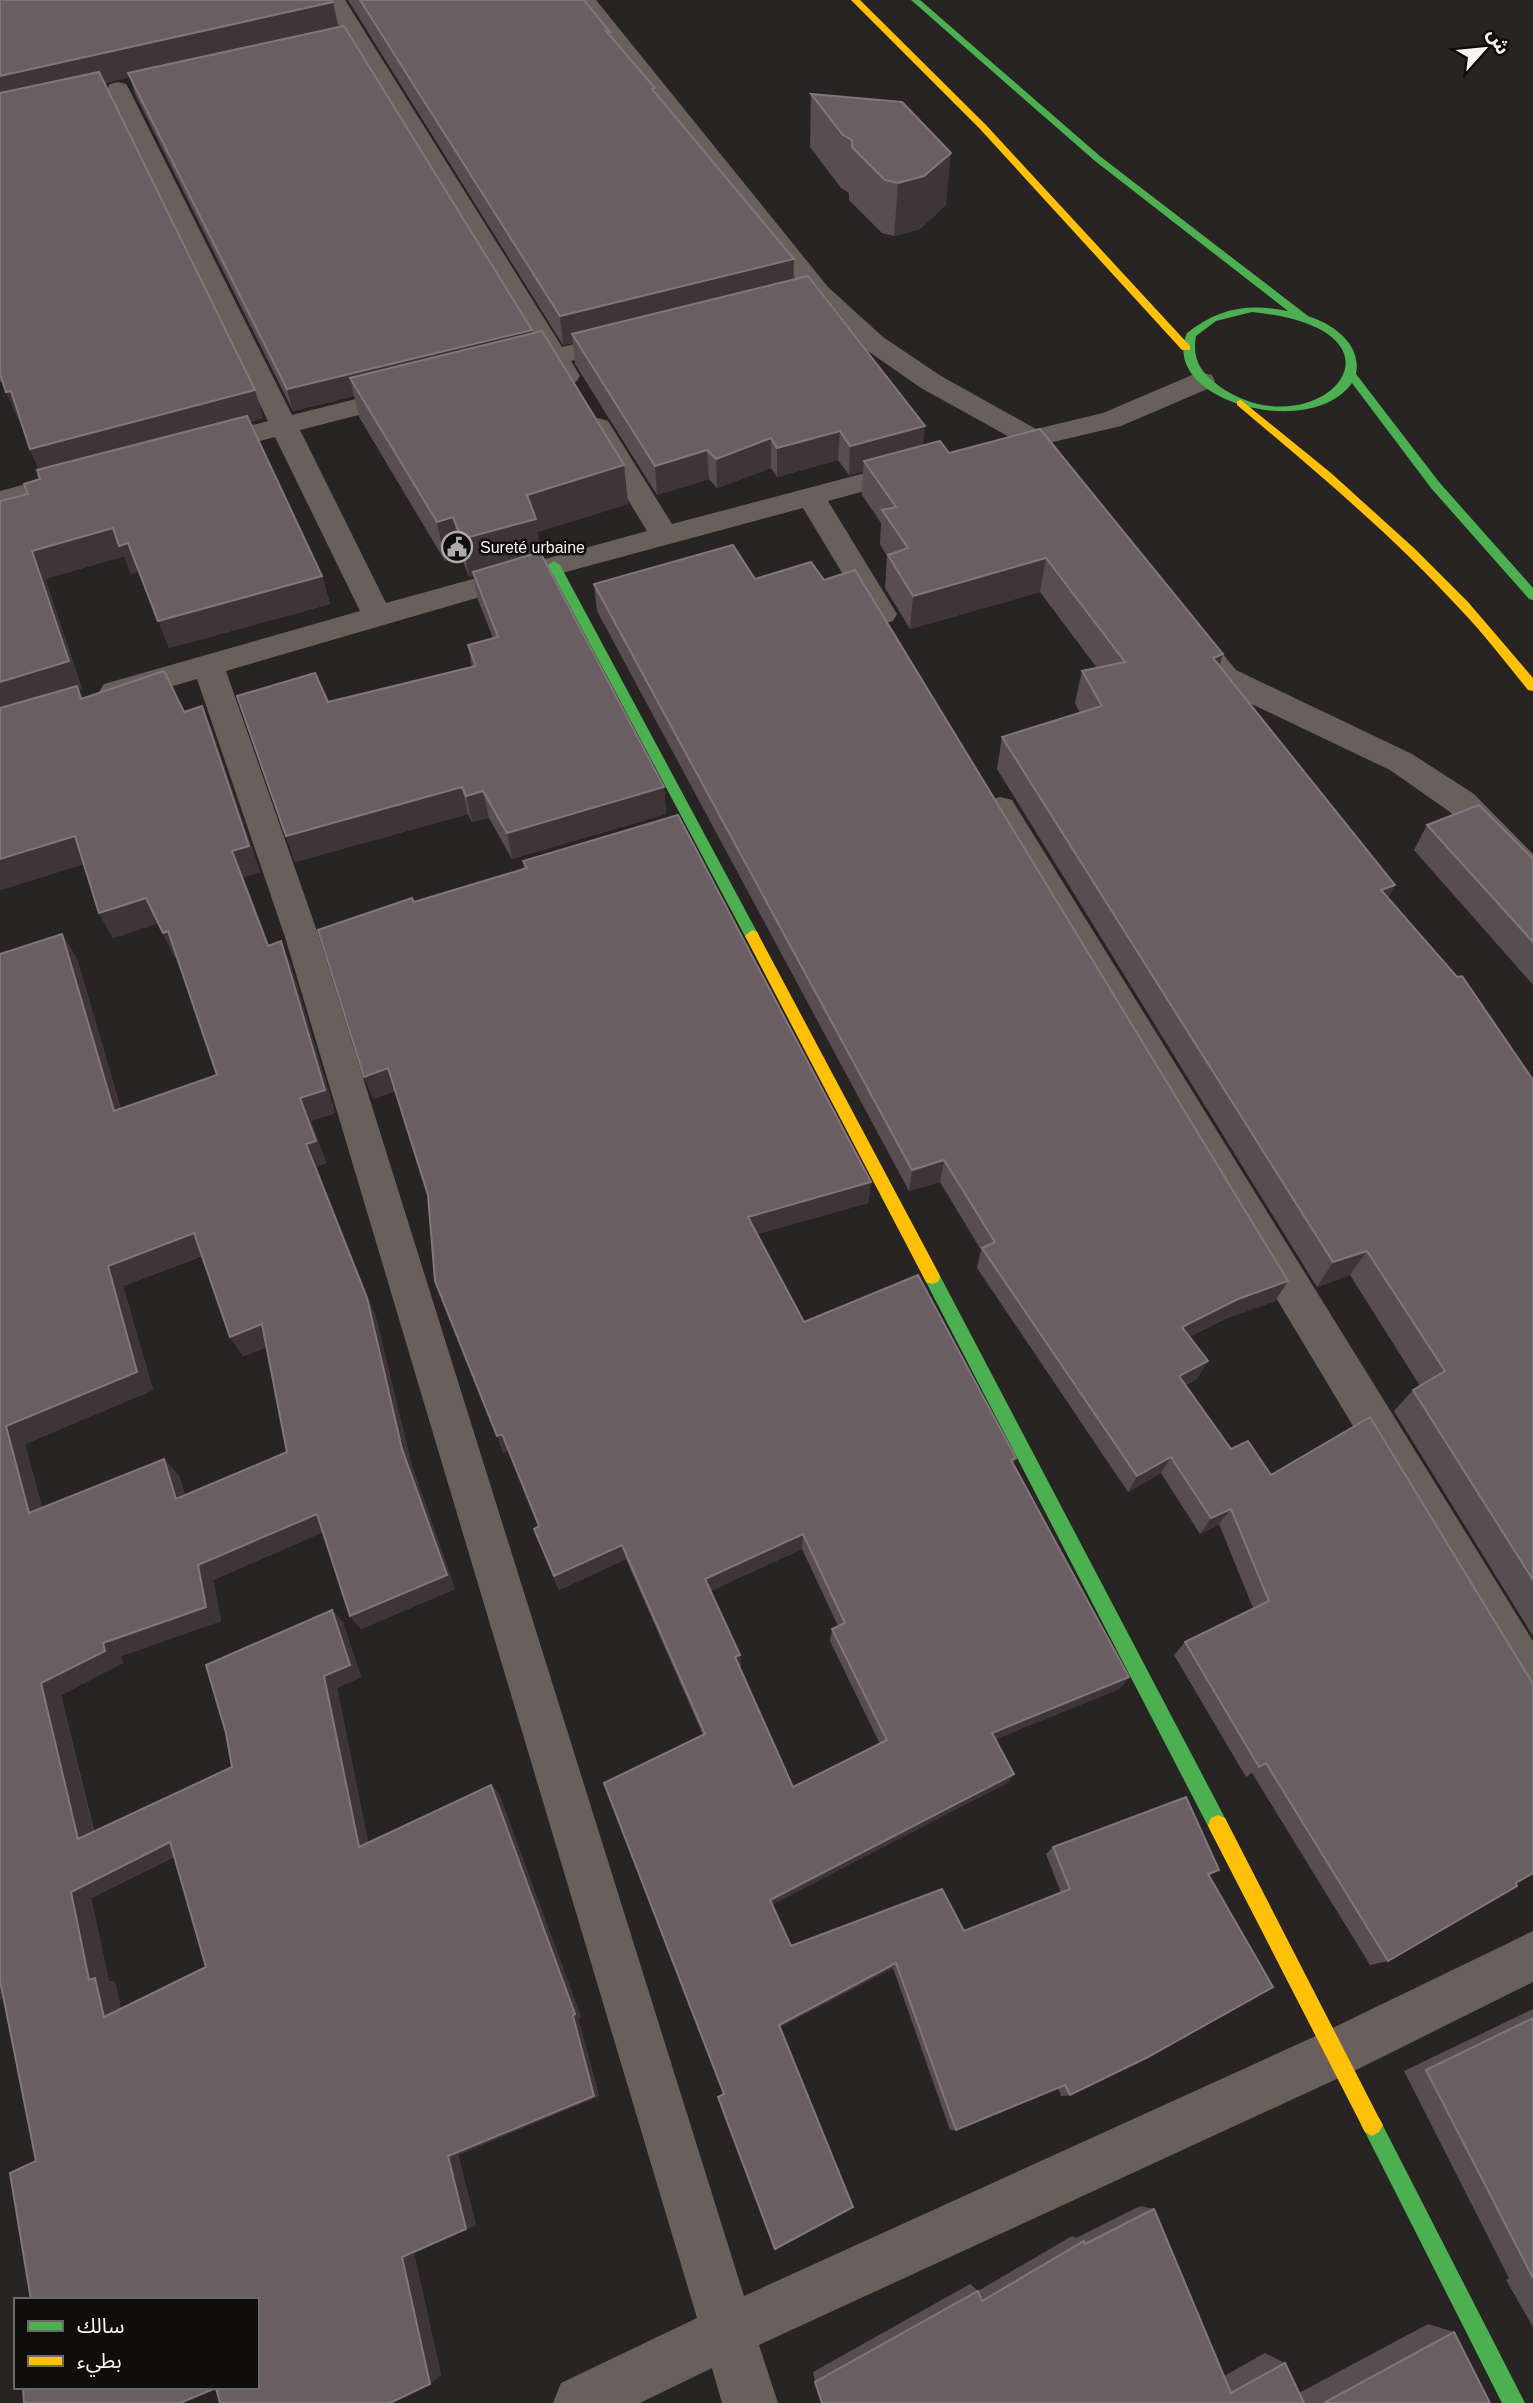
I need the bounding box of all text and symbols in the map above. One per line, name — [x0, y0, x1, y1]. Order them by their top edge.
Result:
north arrow — [1449, 14, 1519, 84]
text: ش — [1483, 25, 1514, 58]
public building icon: Sureté urbaine — [440, 530, 474, 564]
place label: Sureté urbaine — [480, 539, 585, 556]
legend — [14, 2298, 259, 2389]
text: سالك — [77, 2314, 124, 2337]
text: بطيء — [77, 2349, 122, 2377]

